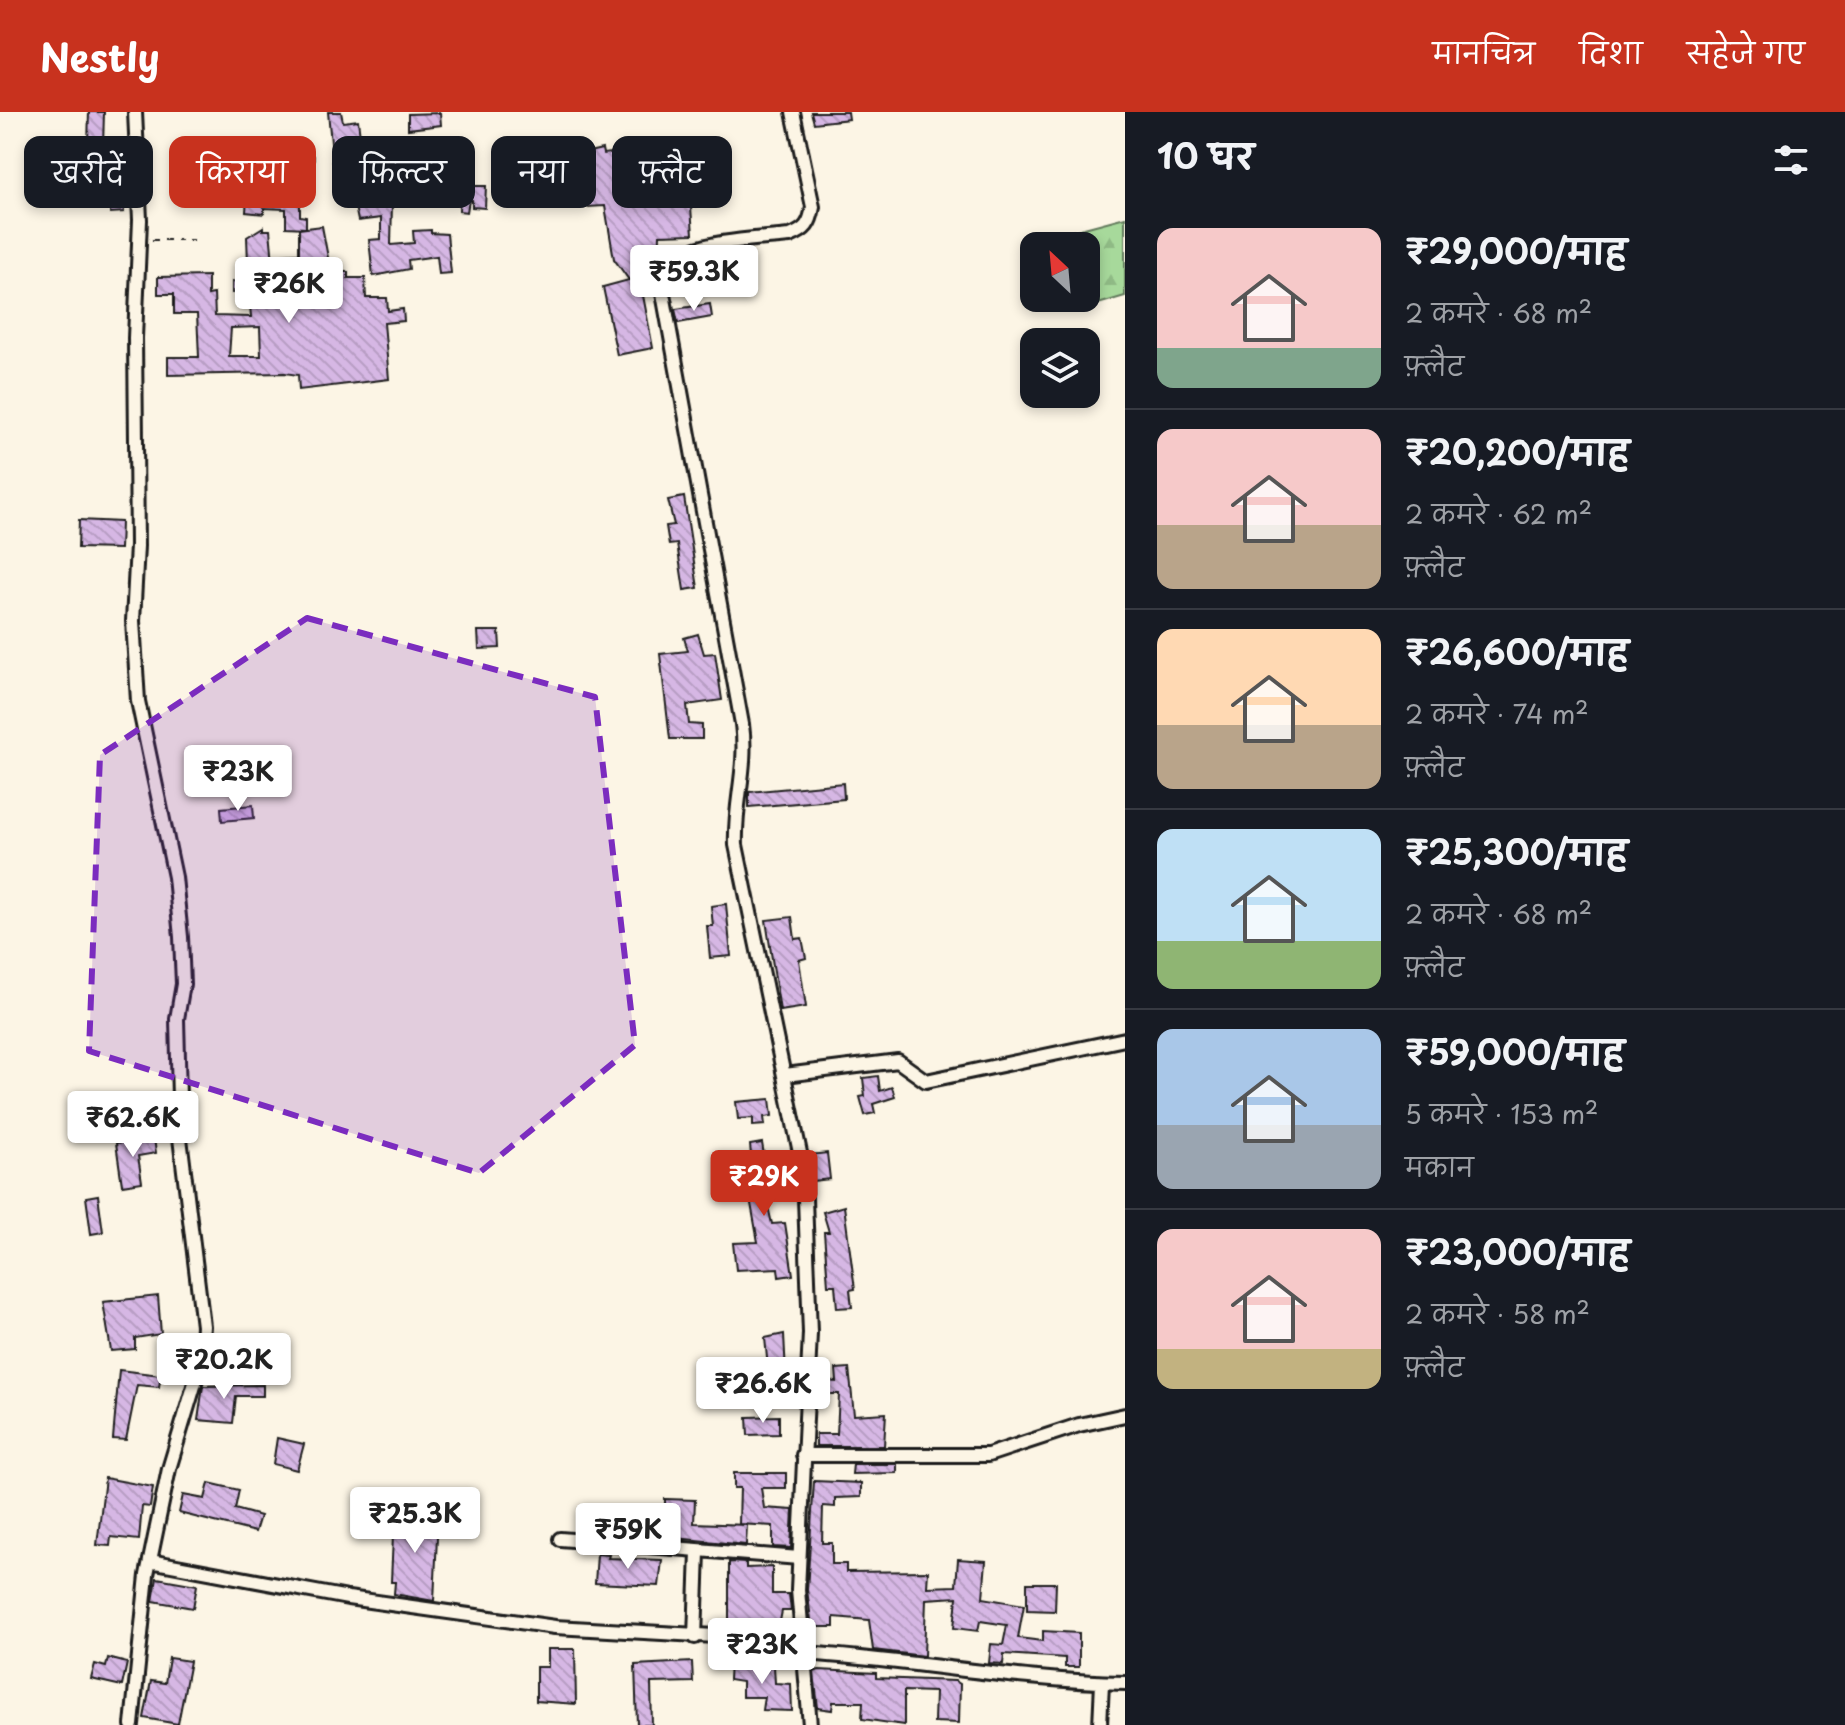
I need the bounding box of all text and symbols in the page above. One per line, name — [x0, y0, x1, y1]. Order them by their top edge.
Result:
text: Nestly — [40, 28, 160, 85]
text: मानचित्र — [1433, 31, 1535, 74]
text: दिशा — [1579, 31, 1643, 74]
text: सहेजे गए — [1687, 31, 1805, 74]
text: 10 घर — [1157, 129, 1254, 181]
chip: खरीदें — [24, 136, 153, 208]
chip: किराया — [169, 136, 316, 208]
chip: फ़िल्टर — [332, 136, 475, 208]
chip: नया — [491, 136, 596, 208]
chip: फ़्लैट — [612, 136, 732, 208]
icon: filters — [1769, 138, 1813, 182]
text: ₹29,000/माह — [1405, 224, 1627, 276]
north arrow — [1020, 232, 1100, 312]
map controls — [1020, 232, 1100, 408]
pin: ₹59.3K — [629, 245, 759, 313]
text: ₹59.3K — [648, 251, 740, 290]
pin: ₹26K — [242, 257, 336, 325]
icon: home — [1221, 260, 1317, 356]
text: ₹26K — [253, 263, 325, 302]
text: 2 कमरे · 68 m² — [1405, 293, 1592, 332]
button: layers — [1020, 328, 1100, 408]
text: फ़्लैट — [1405, 346, 1464, 385]
text: ₹20,200/माह — [1405, 425, 1629, 477]
icon: home — [1221, 461, 1317, 557]
text: 2 कमरे · 62 m² — [1405, 494, 1592, 533]
text: फ़्लैट — [1405, 547, 1464, 586]
text: ₹26,600/माह — [1405, 625, 1629, 677]
icon: home — [1221, 661, 1317, 757]
text: 2 कमरे · 74 m² — [1405, 694, 1589, 733]
pin: ₹23K — [191, 745, 285, 813]
text: फ़्लैट — [1405, 747, 1464, 786]
text: ₹23K — [202, 751, 274, 790]
text: ₹25,300/माह — [1405, 825, 1628, 877]
icon: home — [1221, 861, 1317, 957]
text: 2 कमरे · 68 m² — [1405, 894, 1592, 933]
text: फ़्लैट — [1405, 947, 1464, 986]
text: ₹59,000/माह — [1405, 1025, 1625, 1077]
icon: home — [1221, 1061, 1317, 1157]
pin: ₹62.6K — [68, 1091, 198, 1159]
text: 5 कमरे · 153 m² — [1405, 1094, 1598, 1133]
text: ₹62.6K — [85, 1097, 181, 1136]
text: मकान — [1405, 1147, 1474, 1186]
pin: ₹29K — [717, 1150, 811, 1218]
text: ₹29K — [729, 1156, 799, 1195]
text: ₹23,000/माह — [1405, 1225, 1630, 1277]
icon: home — [1221, 1261, 1317, 1357]
text: 2 कमरे · 58 m² — [1405, 1294, 1590, 1333]
pin: ₹20.2K — [159, 1333, 289, 1401]
text: ₹20.2K — [175, 1339, 273, 1378]
text: फ़्लैट — [1405, 1347, 1464, 1386]
pin: ₹26.6K — [698, 1357, 828, 1425]
text: ₹26.6K — [714, 1363, 812, 1402]
pin: ₹25.3K — [350, 1487, 480, 1555]
text: ₹25.3K — [368, 1493, 462, 1532]
pin: ₹59K — [581, 1503, 675, 1571]
text: ₹59K — [594, 1509, 662, 1548]
pin: ₹23K — [715, 1618, 809, 1686]
text: ₹23K — [726, 1624, 798, 1663]

